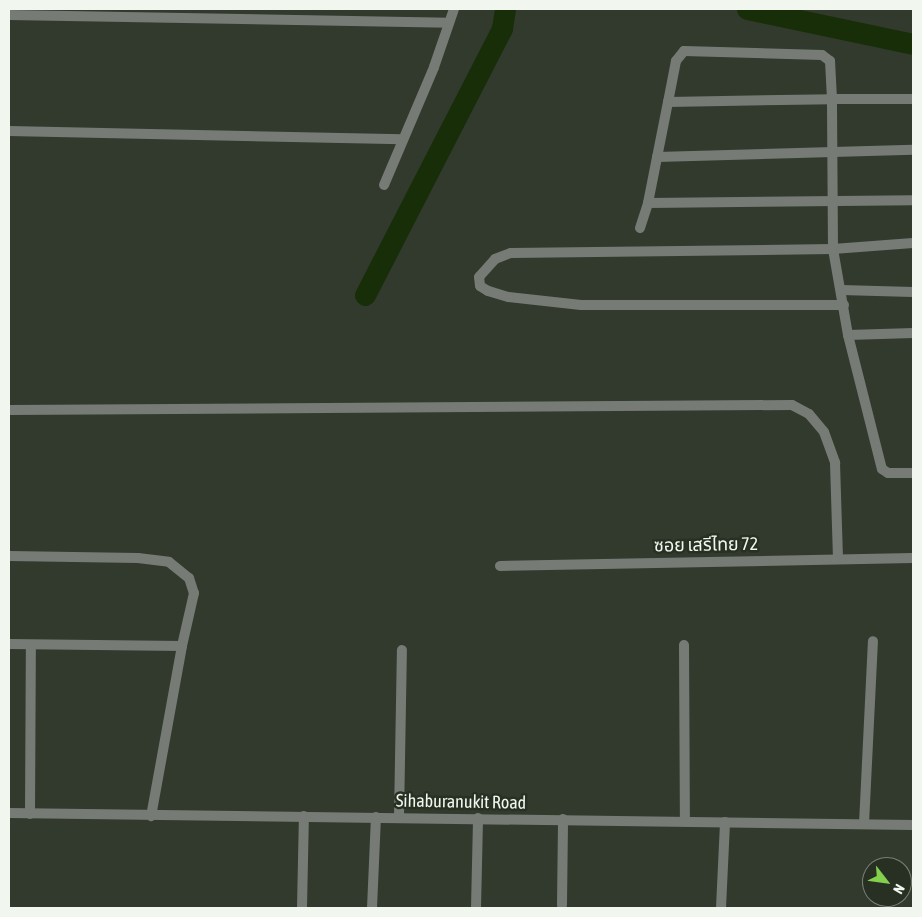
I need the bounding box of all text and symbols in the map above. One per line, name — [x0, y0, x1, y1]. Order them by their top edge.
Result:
street label: ซอย เสรีไทย 72 — [654, 533, 758, 557]
street label: Sihaburanukit Road — [396, 790, 526, 814]
north arrow — [862, 857, 912, 907]
text: N — [890, 881, 908, 897]

